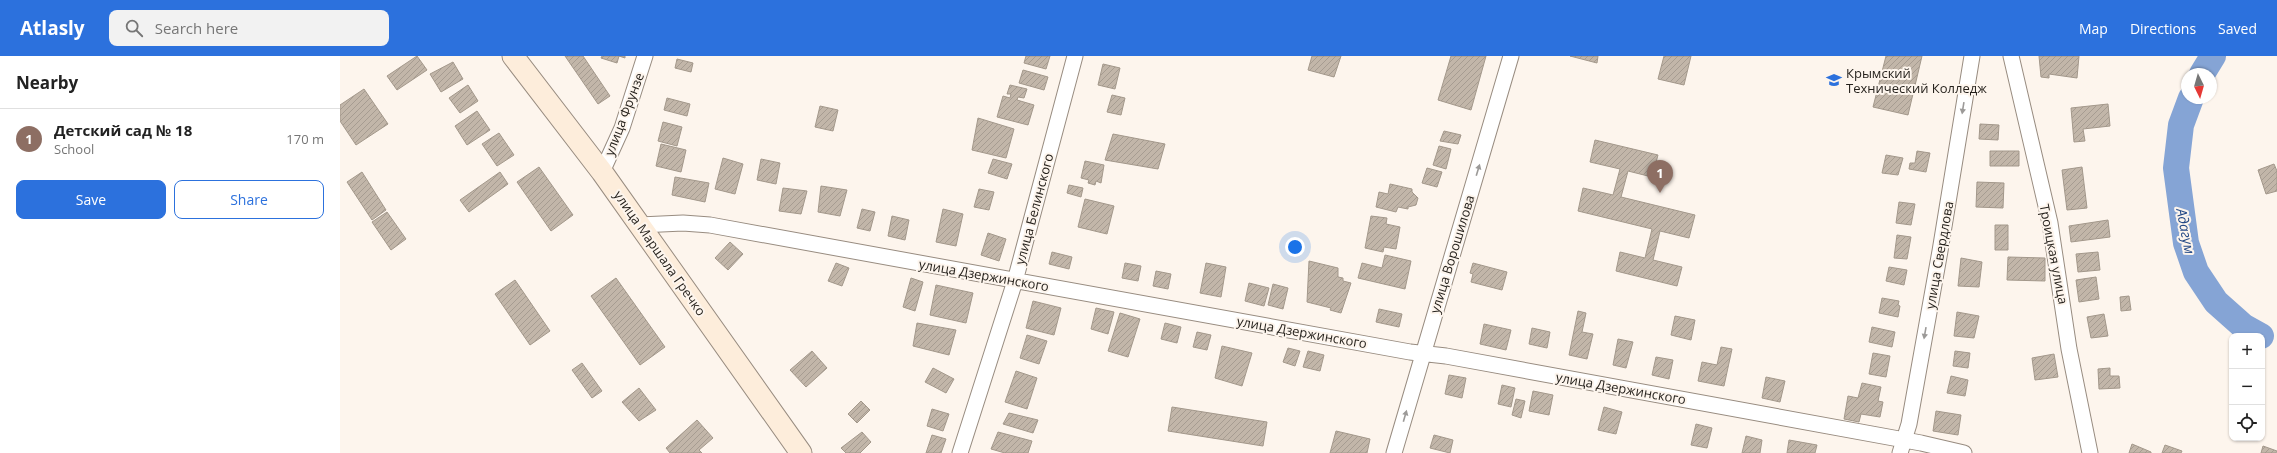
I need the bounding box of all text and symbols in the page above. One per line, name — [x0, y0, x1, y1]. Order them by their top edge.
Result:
search box — [109, 10, 389, 46]
text: Atlasly — [20, 15, 85, 41]
icon: search — [123, 17, 145, 39]
text: Search here — [155, 18, 238, 38]
text: Map — [2079, 19, 2108, 38]
text: Directions — [2130, 19, 2196, 38]
text: Saved — [2218, 19, 2257, 38]
place label: Крымский Технический Колледж — [1846, 64, 1987, 97]
north arrow — [2181, 68, 2217, 104]
street label: улица Фрунзе — [600, 70, 648, 158]
text: Nearby — [16, 71, 78, 94]
school or university icon: Крымский Технический Колледж — [1825, 71, 1843, 89]
one-way arrow — [1960, 102, 1966, 114]
text: Детский сад № 18 — [54, 120, 192, 140]
text: 1 — [25, 130, 33, 148]
text: 170 m — [286, 130, 324, 148]
text: School — [54, 140, 94, 158]
street label: улица Белинского — [1011, 151, 1058, 267]
pin: 1 — [1647, 160, 1673, 193]
one-way arrow — [1475, 164, 1481, 176]
button: Save — [16, 180, 166, 219]
button: Share — [174, 180, 324, 219]
street label: улица Маршала Гречко — [610, 187, 710, 319]
street label: улица Ворошилова — [1425, 193, 1479, 315]
street label: улица Свердлова — [1921, 200, 1957, 310]
street label: Троицкая улица — [2035, 202, 2073, 306]
water label: Адагум — [2172, 206, 2200, 256]
your location — [1285, 237, 1305, 257]
street label: улица Дзержинского — [918, 255, 1051, 295]
street label: улица Дзержинского — [1236, 312, 1369, 352]
one-way arrow — [1922, 327, 1928, 339]
map controls — [2229, 333, 2265, 441]
button: + — [2229, 333, 2265, 369]
street label: улица Дзержинского — [1555, 368, 1688, 408]
button: − — [2229, 369, 2265, 405]
button: locate — [2229, 405, 2265, 441]
one-way arrow — [1402, 409, 1408, 421]

